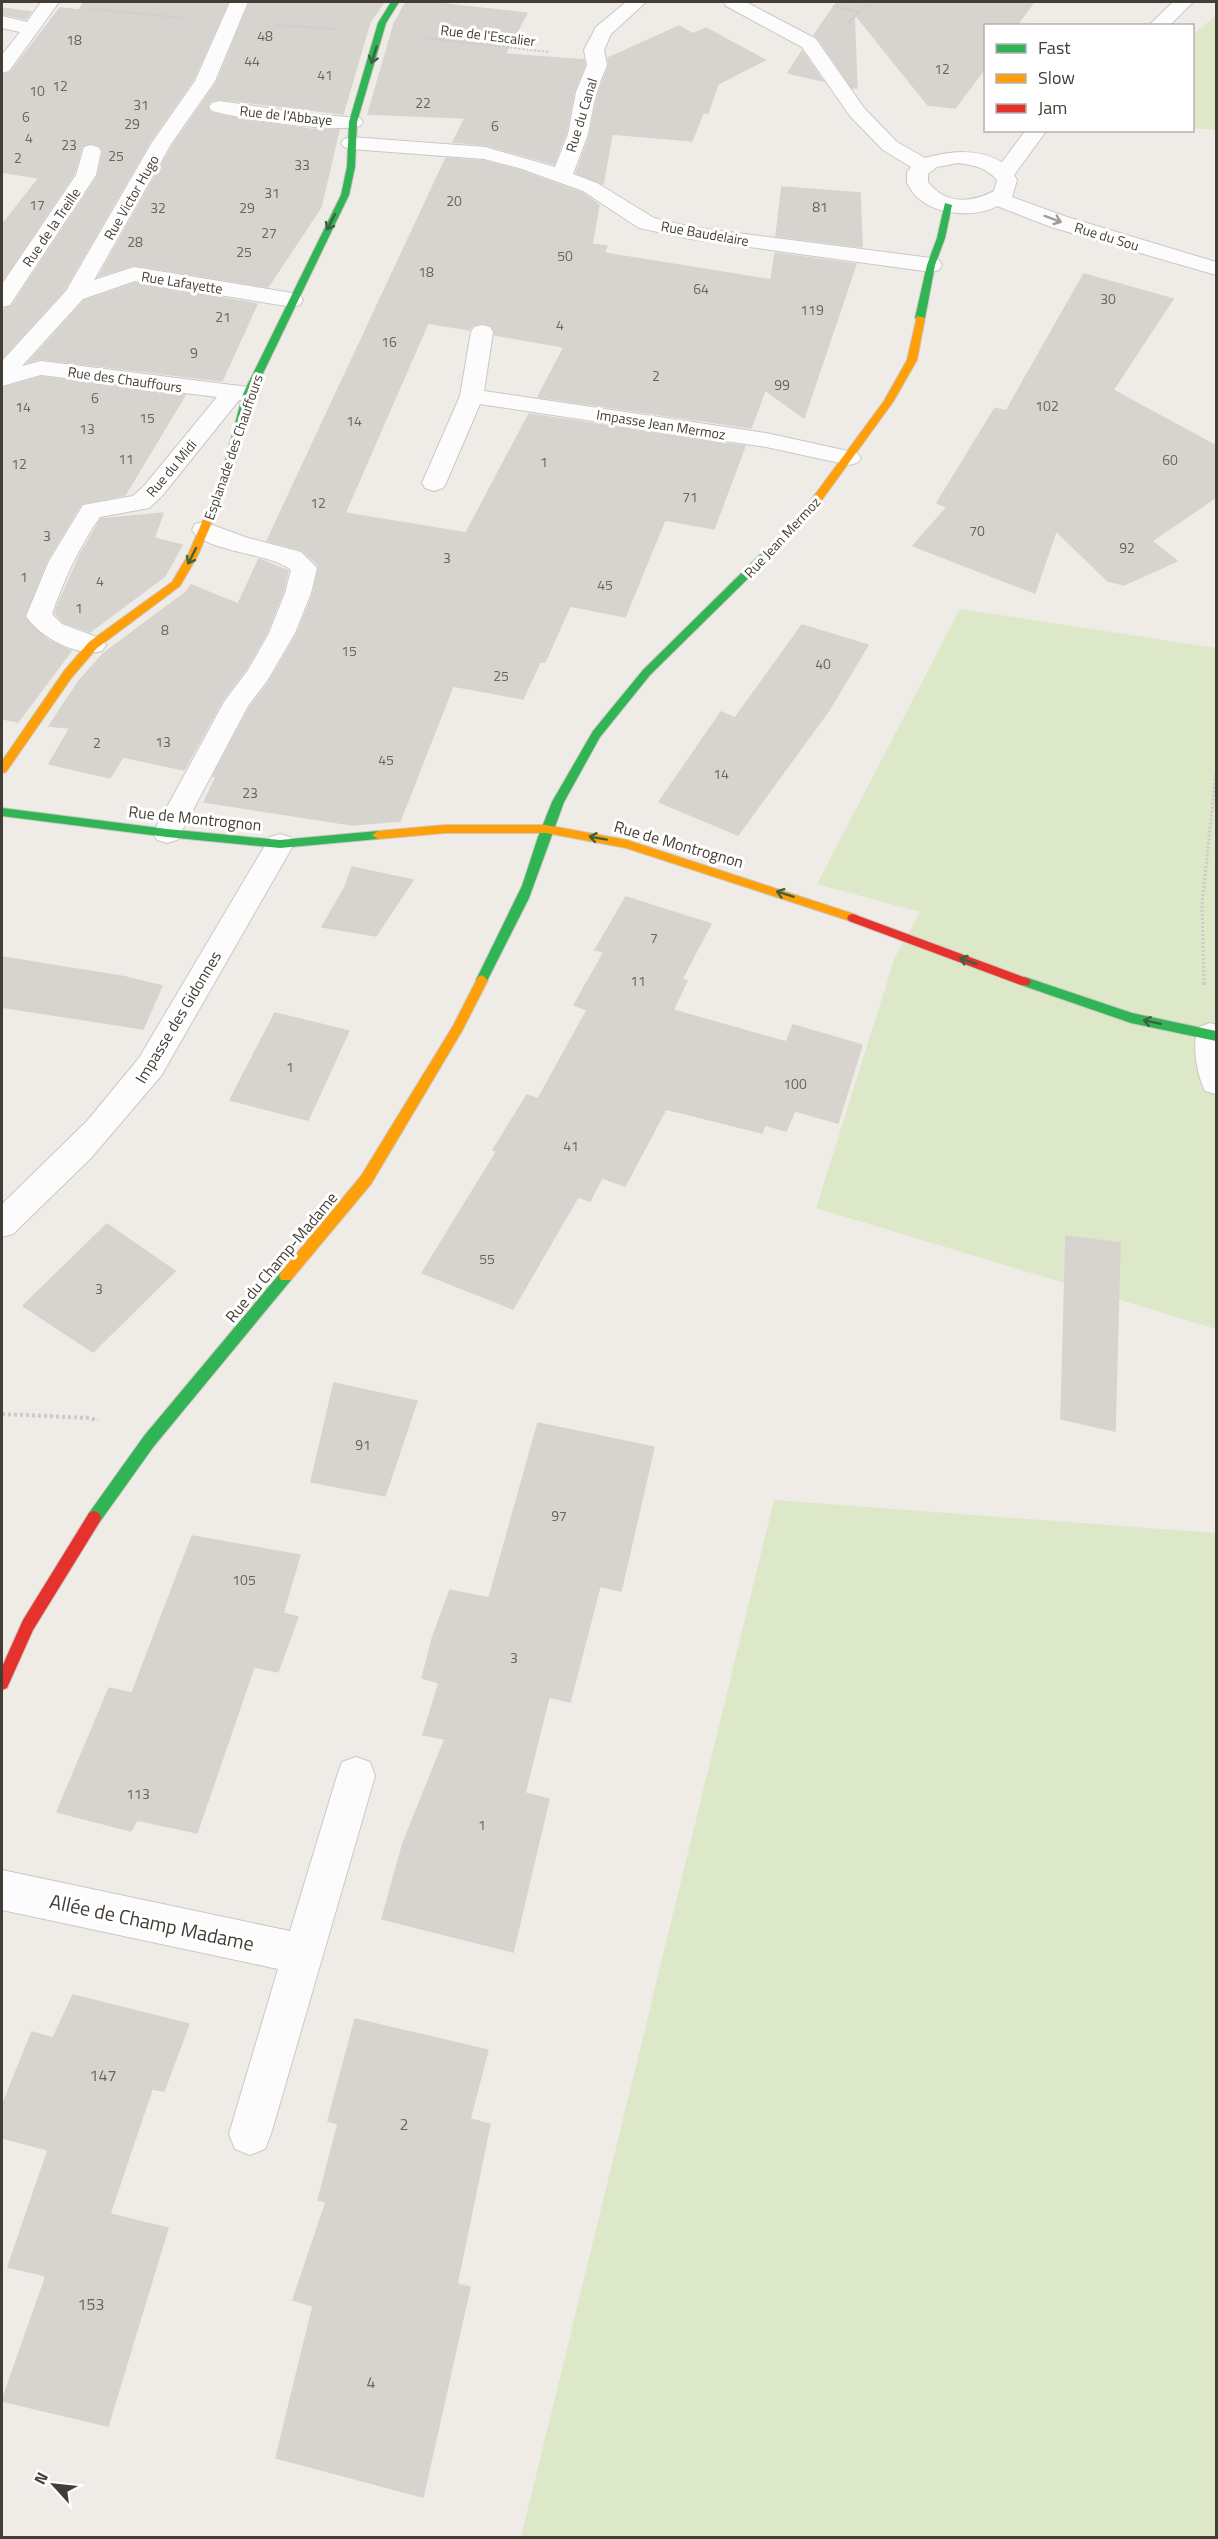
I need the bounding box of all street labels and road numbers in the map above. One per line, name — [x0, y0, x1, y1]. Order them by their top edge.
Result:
street label: Rue de l'Escalier — [439, 19, 537, 51]
street label: Rue du Canal — [560, 75, 602, 155]
street label: Rue de l'Abbaye — [239, 100, 333, 130]
street label: Rue Victor Hugo — [98, 151, 164, 243]
street label: Rue de la Treille — [17, 183, 85, 271]
street label: Rue Baudelaire — [659, 215, 751, 251]
street label: Rue du Sou — [1072, 216, 1142, 256]
street label: Rue Lafayette — [140, 265, 224, 299]
street label: Rue des Chauffours — [67, 361, 183, 397]
street label: Esplanade des Chauffours — [198, 371, 268, 523]
street label: Impasse Jean Mermoz — [595, 403, 727, 445]
street label: Rue du Midi — [141, 435, 201, 501]
street label: Rue Jean Mermoz — [739, 492, 825, 582]
street label: Rue de Montrognon — [127, 799, 263, 837]
street label: Rue de Montrognon — [611, 814, 747, 874]
street label: Impasse des Gidonnes — [129, 946, 227, 1088]
street label: Rue du Champ-Madame — [219, 1187, 343, 1327]
street label: Allée de Champ Madame — [47, 1885, 257, 1959]

